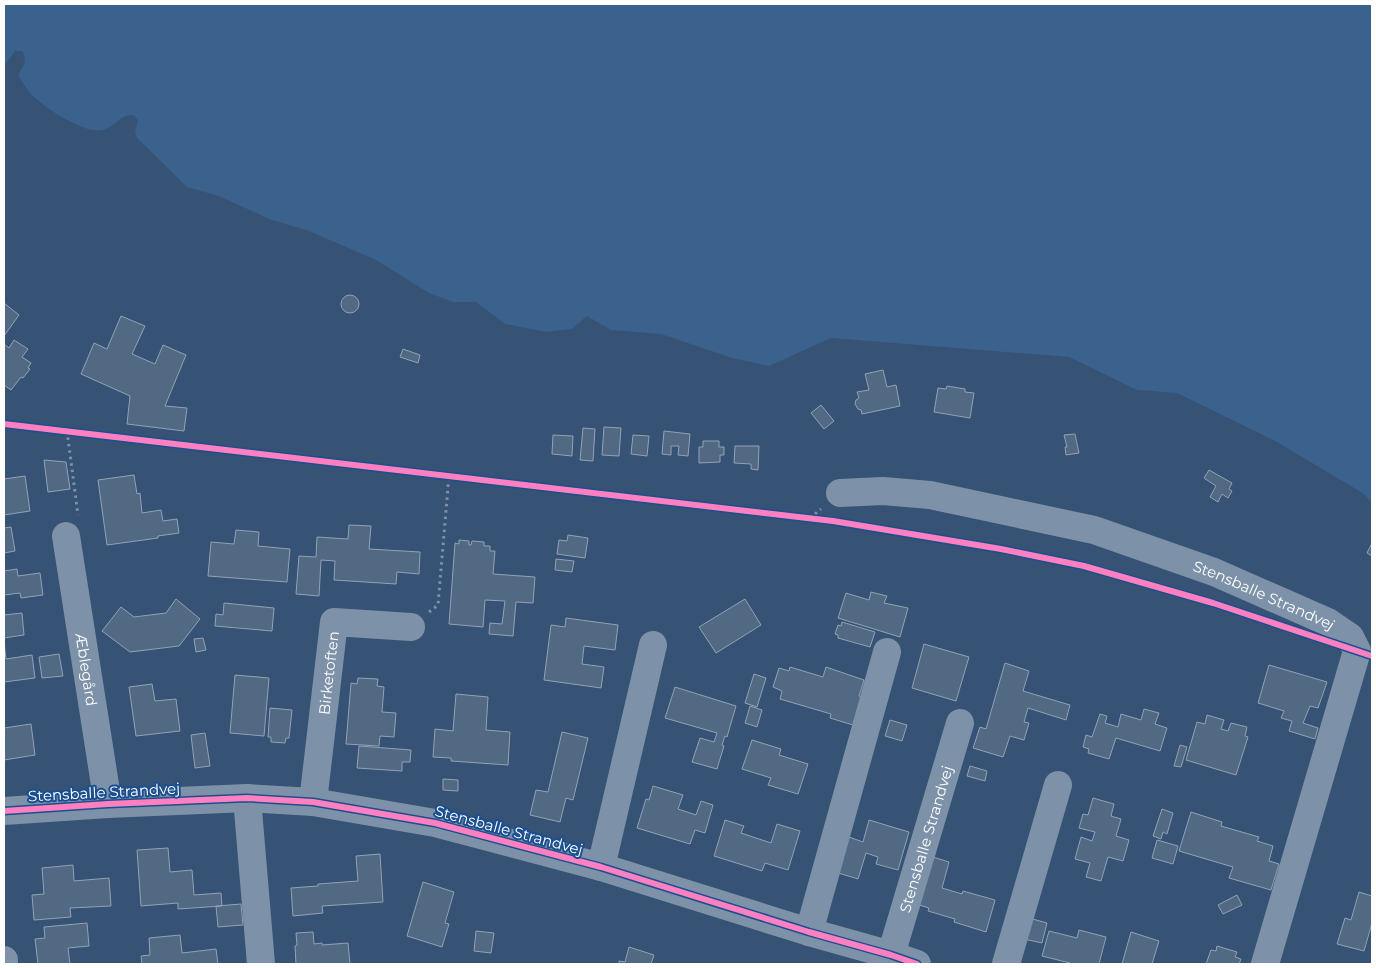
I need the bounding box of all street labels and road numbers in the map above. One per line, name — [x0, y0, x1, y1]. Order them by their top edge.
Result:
street label: Stensballe Strandvej — [1191, 556, 1339, 634]
street label: Birketoften — [314, 630, 342, 716]
street label: Æblegård — [72, 631, 102, 707]
street label: Stensballe Strandvej — [895, 763, 956, 915]
street label: Stensballe Strandvej — [27, 779, 181, 805]
street label: Stensballe Strandvej — [433, 801, 585, 859]

